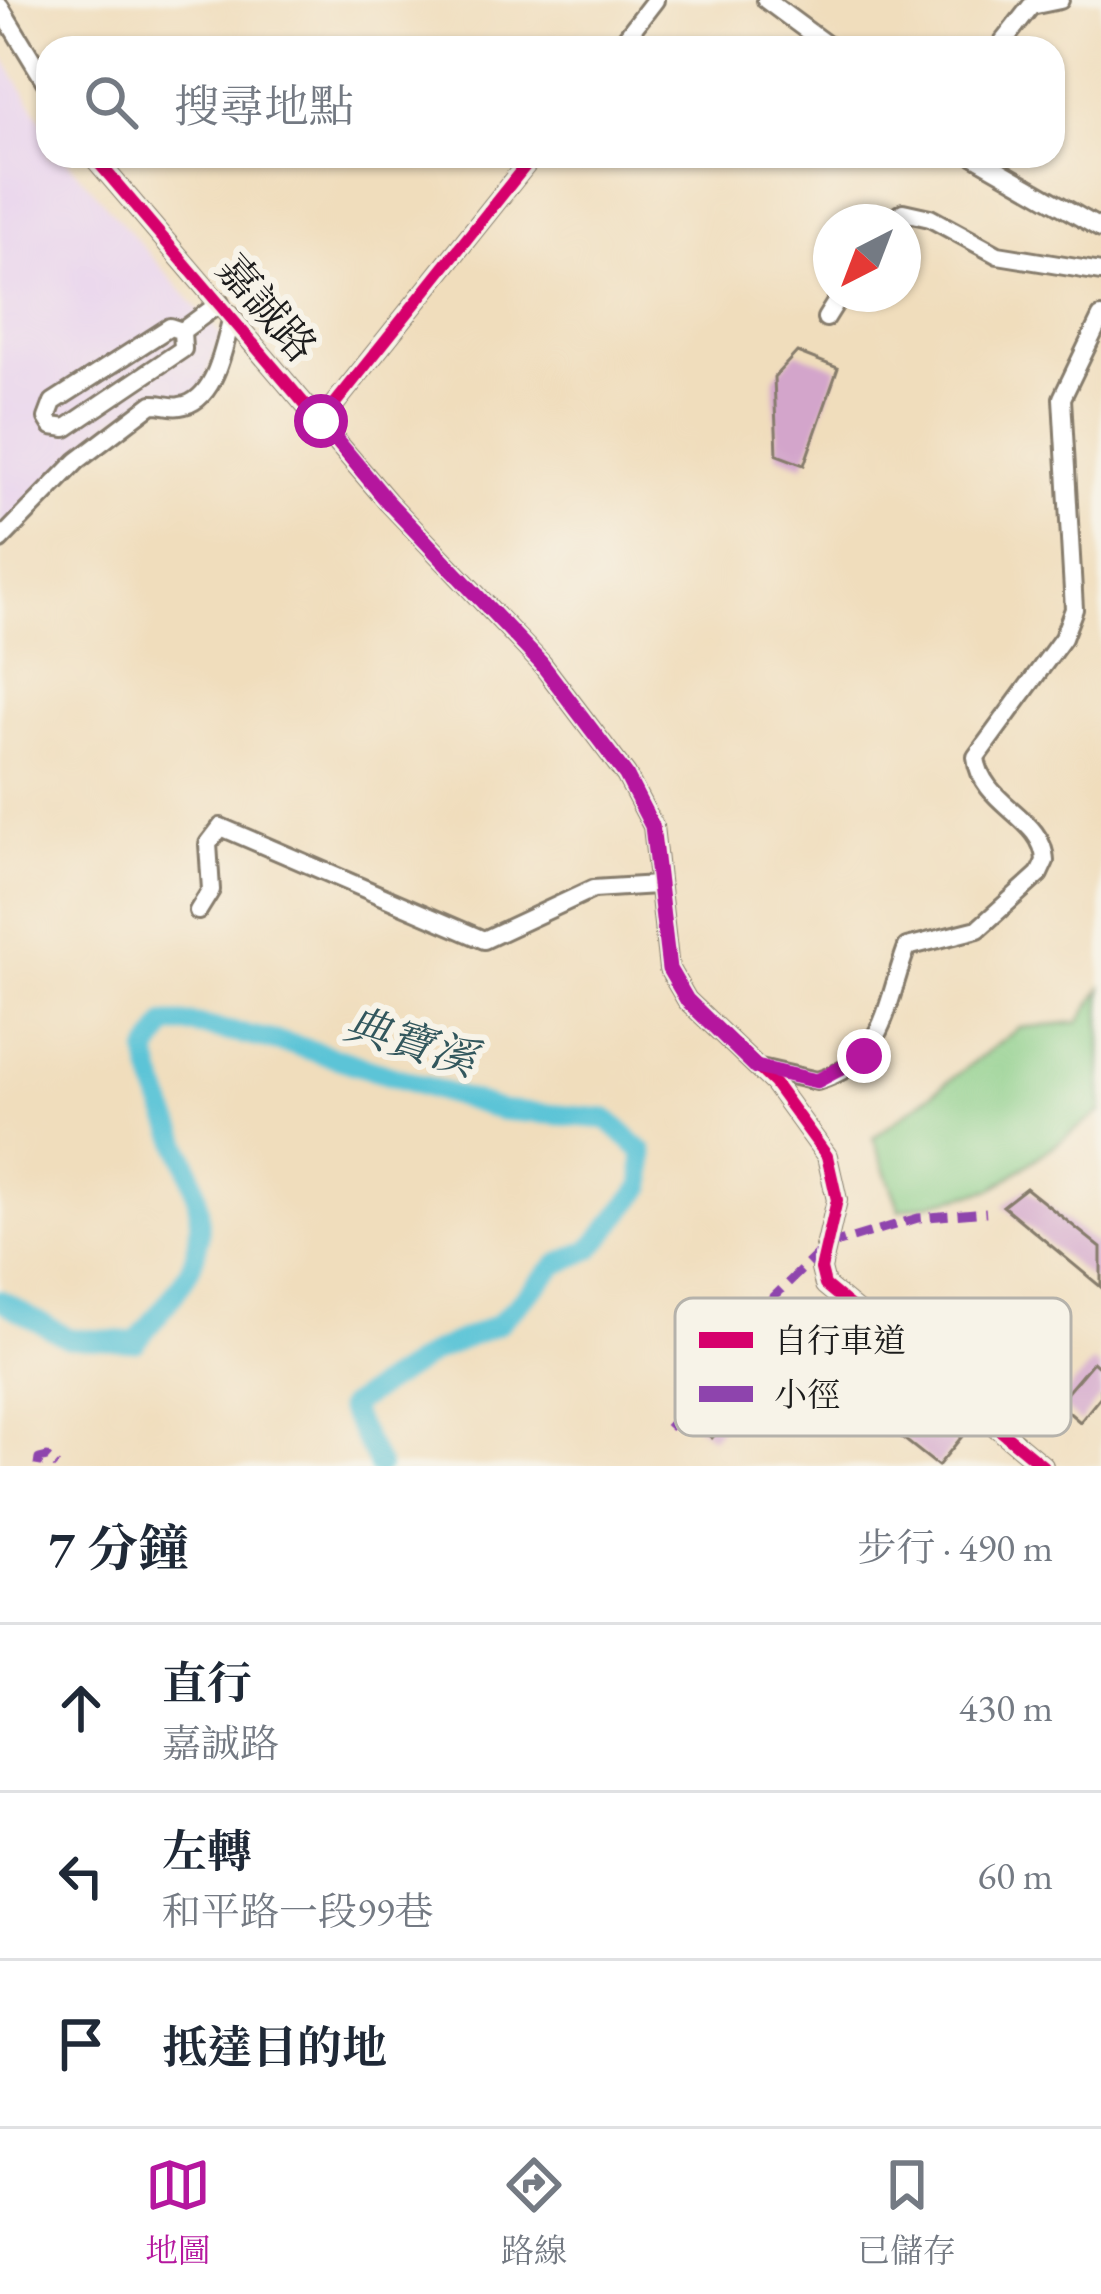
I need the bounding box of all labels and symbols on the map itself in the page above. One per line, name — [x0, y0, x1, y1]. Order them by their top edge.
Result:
north arrow — [813, 204, 921, 312]
street label: 嘉誠路 — [205, 242, 329, 374]
route start — [294, 394, 348, 448]
water label: 典寶溪 — [338, 994, 489, 1090]
route end — [837, 1029, 891, 1083]
legend — [675, 1298, 1071, 1436]
text: 自行車道 — [774, 1319, 906, 1362]
text: 小徑 — [774, 1373, 840, 1416]

